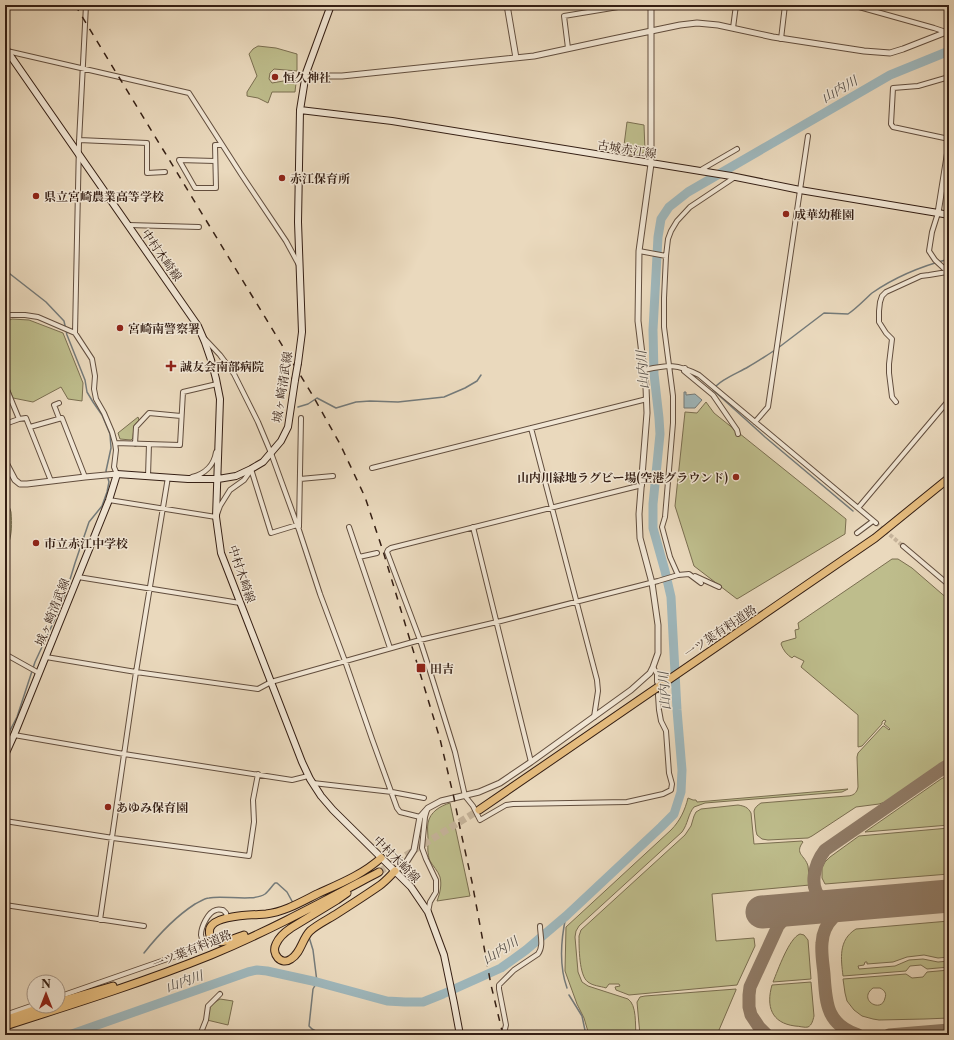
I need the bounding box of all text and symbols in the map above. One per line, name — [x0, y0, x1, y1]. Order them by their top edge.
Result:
place label: 恒久神社 — [283, 70, 331, 85]
water label: 山内川 — [818, 71, 862, 106]
marker: 恒久神社 — [270, 72, 280, 82]
street label: 古城赤江線 — [596, 137, 658, 161]
place label: 赤江保育所 — [290, 171, 350, 186]
marker: 赤江保育所 — [277, 173, 287, 183]
place label: 県立宮崎農業高等学校 — [44, 189, 164, 204]
marker: 県立宮崎農業高等学校 — [31, 191, 41, 201]
place label: 成華幼稚園 — [794, 207, 854, 222]
marker: 成華幼稚園 — [781, 209, 791, 219]
street label: 中村木崎線 — [139, 226, 185, 284]
place label: 宮崎南警察署 — [128, 321, 200, 336]
marker: 宮崎南警察署 — [115, 323, 125, 333]
water label: 山内川 — [633, 348, 651, 390]
street label: 城ヶ崎清武線 — [269, 350, 295, 424]
place label: 誠友会南部病院 — [180, 359, 264, 374]
marker: 誠友会南部病院 — [165, 360, 177, 372]
place label: 山内川緑地ラグビー場(空港グラウンド) — [517, 470, 728, 485]
marker: 山内川緑地ラグビー場(空港グラウンド) — [731, 472, 741, 482]
place label: 市立赤江中学校 — [44, 536, 128, 551]
marker: 市立赤江中学校 — [31, 538, 41, 548]
street label: 中村木崎線 — [225, 543, 259, 605]
street label: 城ヶ崎清武線 — [32, 576, 72, 648]
street label: 一ツ葉有料道路 — [681, 601, 759, 661]
place label: 田吉 — [430, 661, 454, 676]
marker: 田吉 — [415, 662, 427, 674]
water label: 山内川 — [655, 669, 673, 711]
place label: あゆみ保育園 — [116, 800, 188, 815]
marker: あゆみ保育園 — [103, 802, 113, 812]
street label: 中村木崎線 — [370, 832, 424, 886]
street label: 一ツ葉有料道路 — [150, 926, 234, 972]
water label: 山内川 — [479, 932, 522, 967]
water label: 山内川 — [163, 966, 207, 995]
north arrow — [26, 974, 66, 1014]
text: N — [41, 977, 51, 991]

